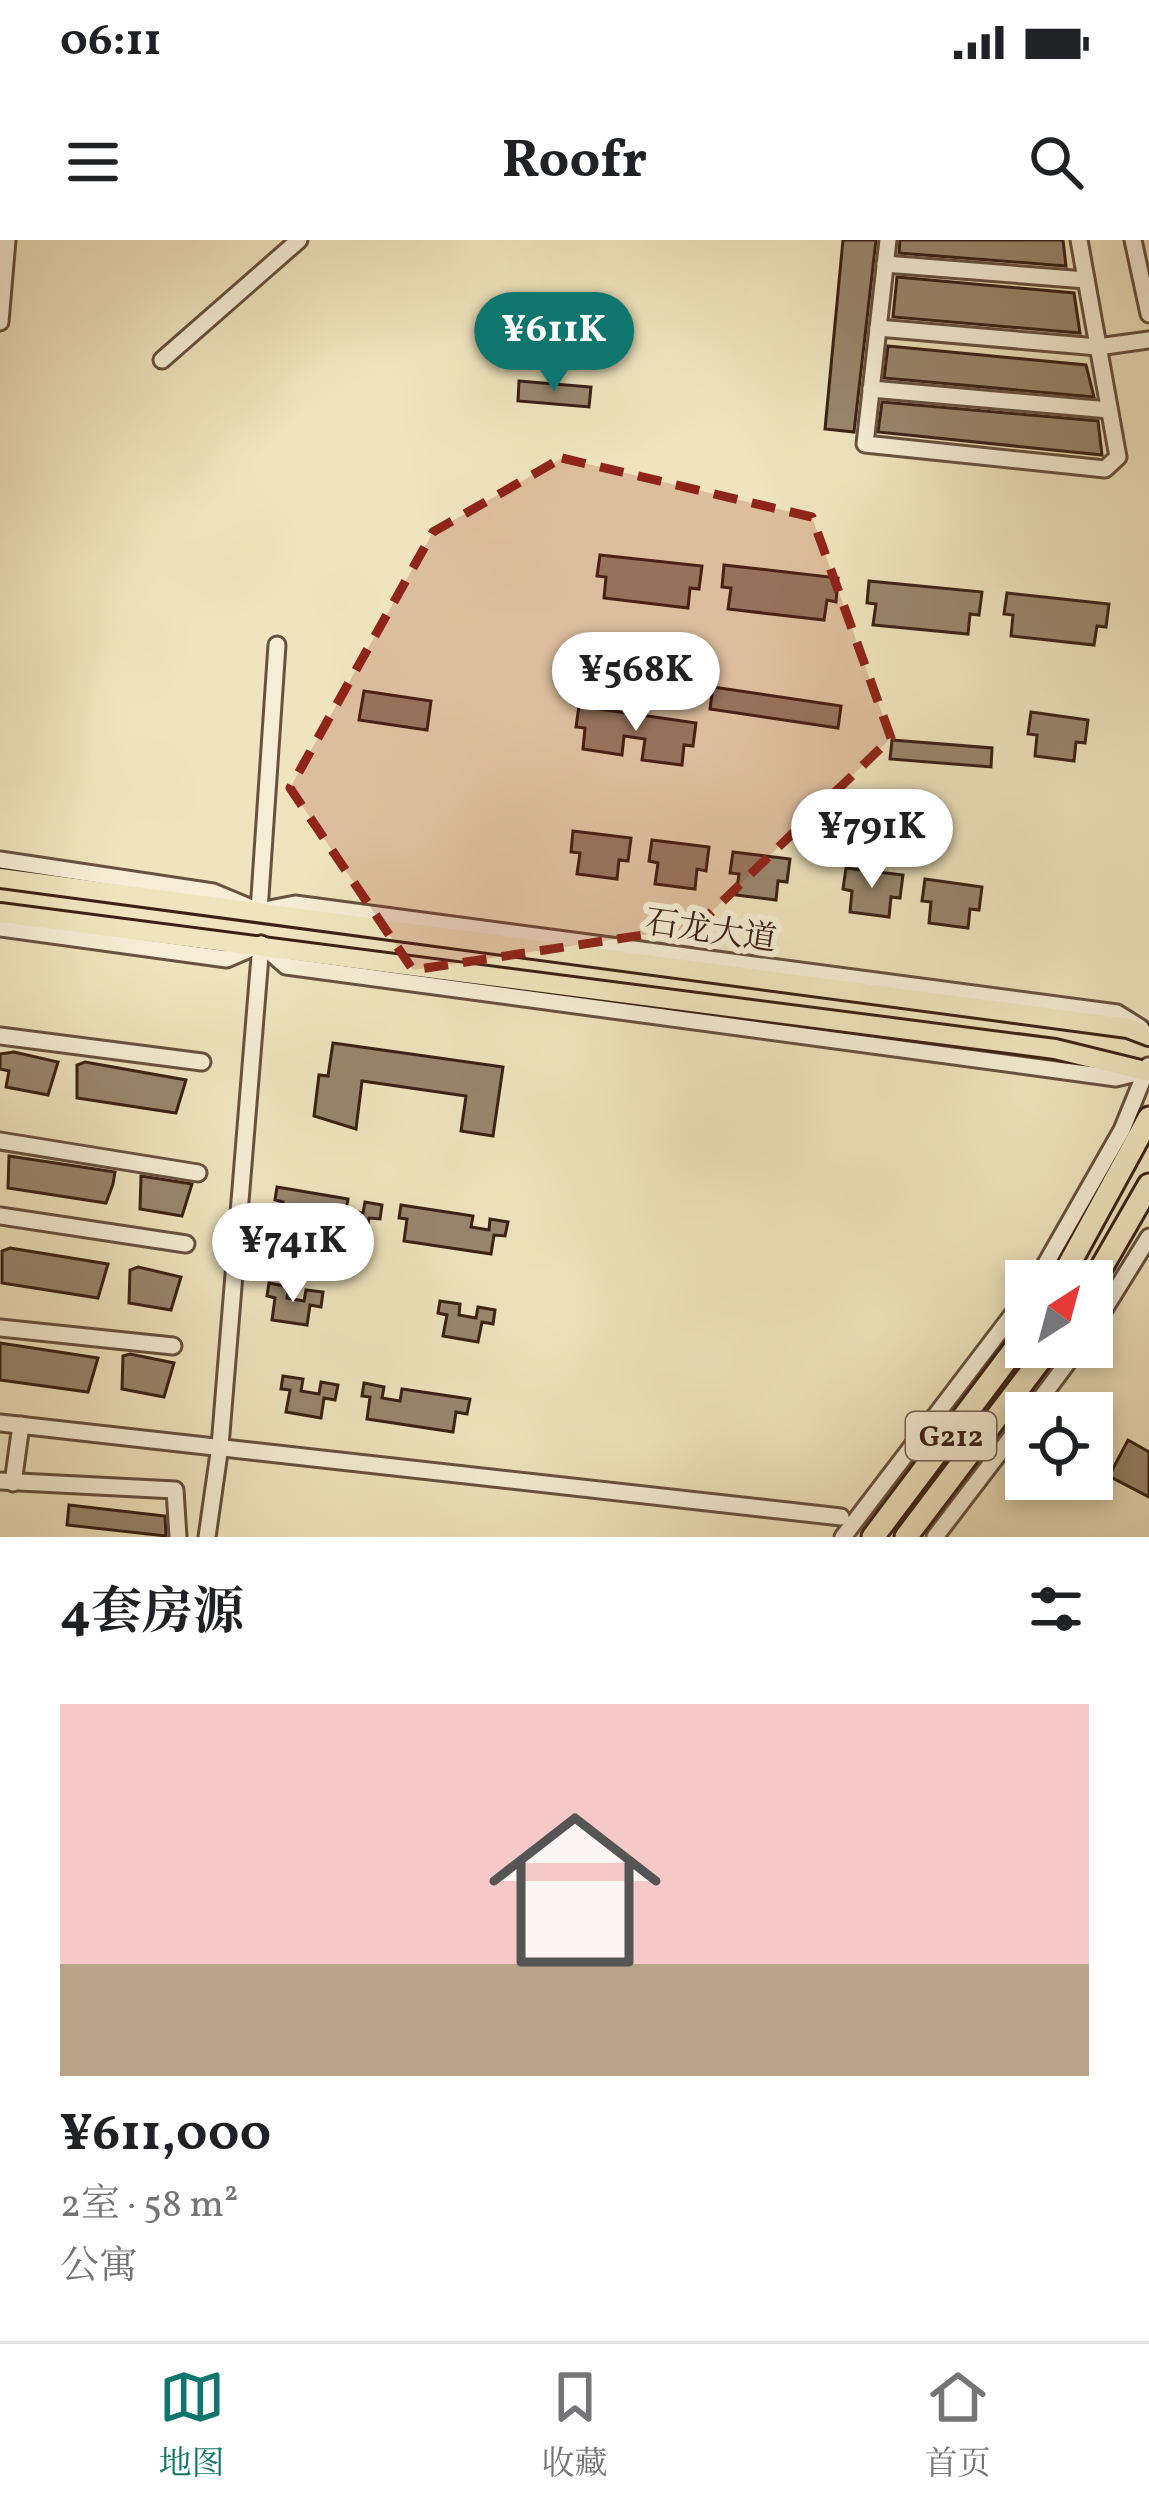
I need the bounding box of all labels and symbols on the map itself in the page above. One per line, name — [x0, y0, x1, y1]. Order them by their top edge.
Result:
pin: ¥611K — [470, 292, 638, 394]
pin: ¥568K — [552, 632, 720, 734]
pin: ¥791K — [788, 789, 956, 891]
street label: 石龙大道 — [642, 901, 779, 965]
pin: ¥741K — [209, 1203, 377, 1305]
north arrow — [1005, 1260, 1113, 1368]
road number: G212 — [906, 1412, 996, 1460]

